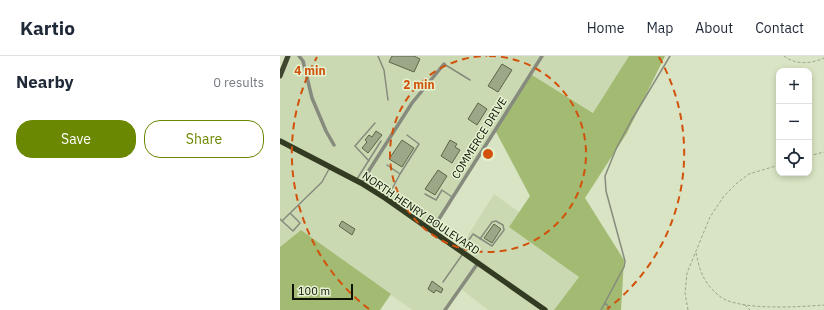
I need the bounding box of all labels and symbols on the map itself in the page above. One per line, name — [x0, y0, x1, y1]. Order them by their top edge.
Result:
text: 4 min — [294, 63, 326, 78]
text: 2 min — [403, 77, 435, 92]
street label: COMMERCE DRIVE — [448, 95, 510, 181]
centre of rings — [481, 147, 495, 161]
street label: NORTH HENRY BOULEVARD — [360, 168, 482, 258]
scale bar — [292, 282, 353, 301]

